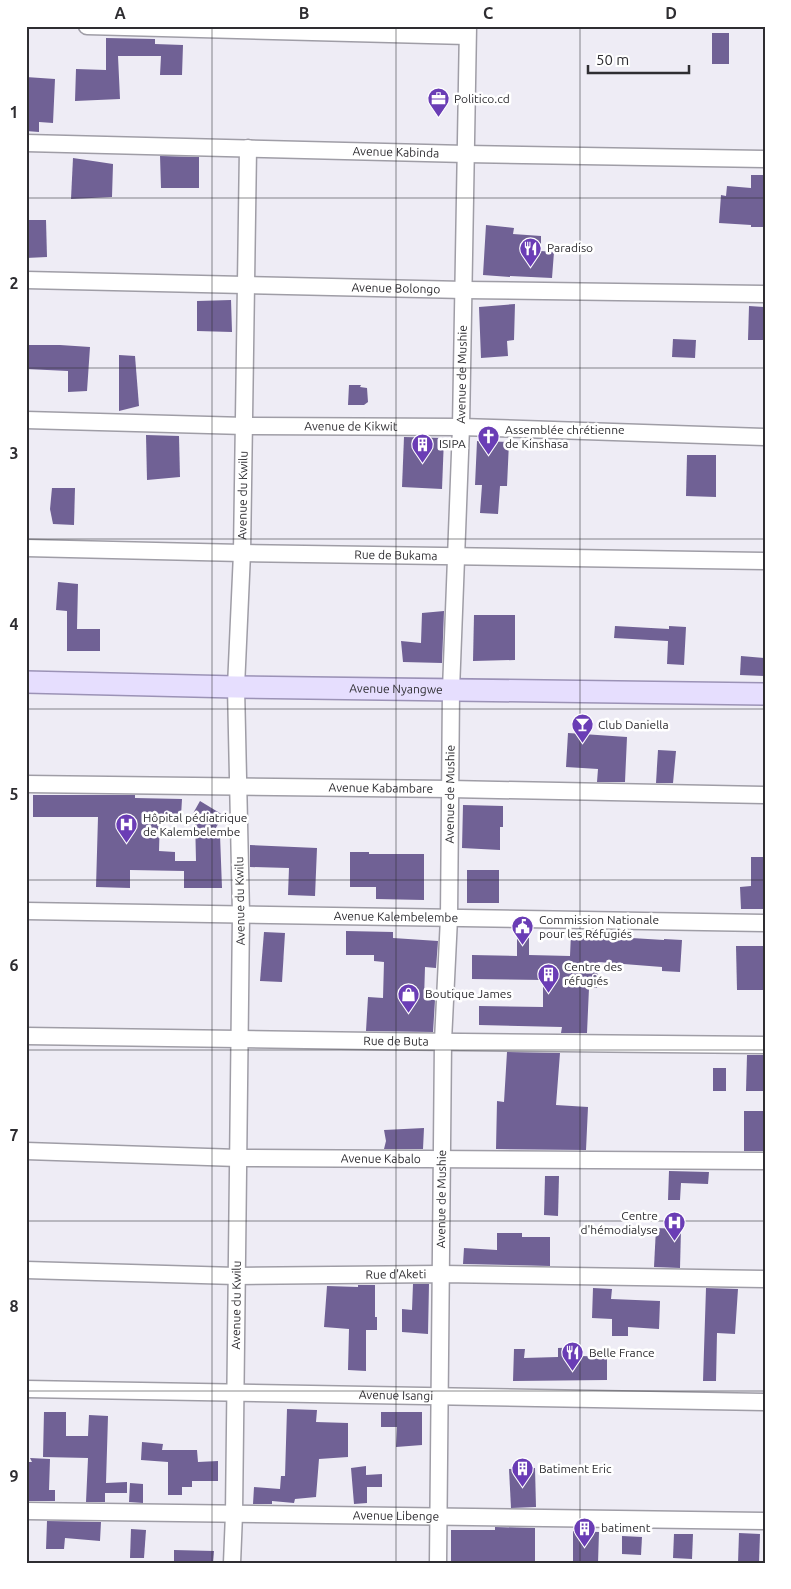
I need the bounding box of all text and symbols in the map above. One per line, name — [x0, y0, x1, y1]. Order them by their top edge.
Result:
text: A — [114, 4, 126, 22]
text: B — [299, 4, 309, 22]
text: C — [483, 4, 493, 22]
text: D — [665, 4, 677, 22]
scale bar — [588, 42, 690, 74]
text: 50 m — [596, 51, 629, 68]
office icon: Politico.cd — [426, 87, 450, 118]
place label: Politico.cd — [454, 92, 510, 105]
text: 1 — [9, 103, 19, 121]
street label: Avenue Kabinda — [352, 144, 439, 159]
restaurant icon: Paradiso — [519, 236, 543, 267]
place label: Paradiso — [547, 241, 593, 254]
text: 2 — [9, 274, 19, 292]
street label: Avenue Bolongo — [351, 280, 440, 295]
street label: Avenue de Mushie — [454, 325, 469, 424]
street label: Avenue de Kikwit — [304, 419, 398, 433]
place label: Assemblée chrétienne de Kinshasa — [505, 423, 625, 450]
church icon: Assemblée chrétienne de Kinshasa — [477, 425, 501, 456]
building icon: ISIPA — [411, 432, 435, 463]
place label: ISIPA — [439, 437, 466, 450]
text: 3 — [9, 444, 19, 462]
street label: Avenue du Kwilu — [235, 451, 250, 540]
street label: Rue de Bukama — [354, 548, 438, 562]
text: 4 — [9, 615, 19, 633]
street label: Avenue Nyangwe — [349, 681, 443, 696]
bar icon: Club Daniella — [570, 713, 594, 744]
place label: Club Daniella — [598, 718, 669, 731]
street label: Avenue de Mushie — [443, 745, 457, 843]
street label: Avenue Kabambare — [329, 781, 433, 795]
text: 5 — [9, 785, 19, 803]
place label: Hôpital pédiatrique de Kalembelembe — [143, 811, 248, 838]
hospital icon: Hôpital pédiatrique de Kalembelembe — [115, 813, 139, 844]
street label: Avenue du Kwilu — [232, 856, 247, 946]
street label: Avenue Kalembelembe — [334, 909, 458, 924]
place label: Commission Nationale pour les Réfugiés — [539, 913, 659, 940]
public building icon: Commission Nationale pour les Réfugiés — [511, 915, 535, 946]
text: 6 — [9, 956, 19, 974]
place label: Centre des réfugiés — [564, 960, 622, 987]
building icon: Centre des réfugiés — [536, 962, 560, 993]
shop icon: Boutique James — [397, 982, 421, 1013]
place label: Boutique James — [425, 987, 512, 1000]
street label: Rue de Buta — [363, 1034, 429, 1048]
text: 7 — [9, 1126, 19, 1144]
street label: Avenue de Mushie — [434, 1150, 448, 1248]
street label: Avenue Kabalo — [341, 1152, 421, 1165]
place label: Centre d'hémodialyse — [580, 1209, 658, 1236]
hospital icon: Centre d'hémodialyse — [662, 1211, 686, 1242]
street label: Avenue du Kwilu — [229, 1260, 243, 1350]
street label: Rue d'Aketi — [365, 1267, 426, 1281]
text: 8 — [9, 1297, 19, 1315]
restaurant icon: Belle France — [561, 1341, 585, 1372]
place label: Belle France — [589, 1346, 655, 1359]
street label: Avenue Isangi — [359, 1388, 433, 1402]
building icon: Batiment Eric — [511, 1457, 535, 1488]
place label: Batiment Eric — [539, 1462, 612, 1475]
text: 9 — [9, 1467, 19, 1485]
street label: Avenue Libenge — [353, 1508, 439, 1523]
building icon: batiment — [573, 1516, 597, 1547]
place label: batiment — [601, 1521, 651, 1534]

